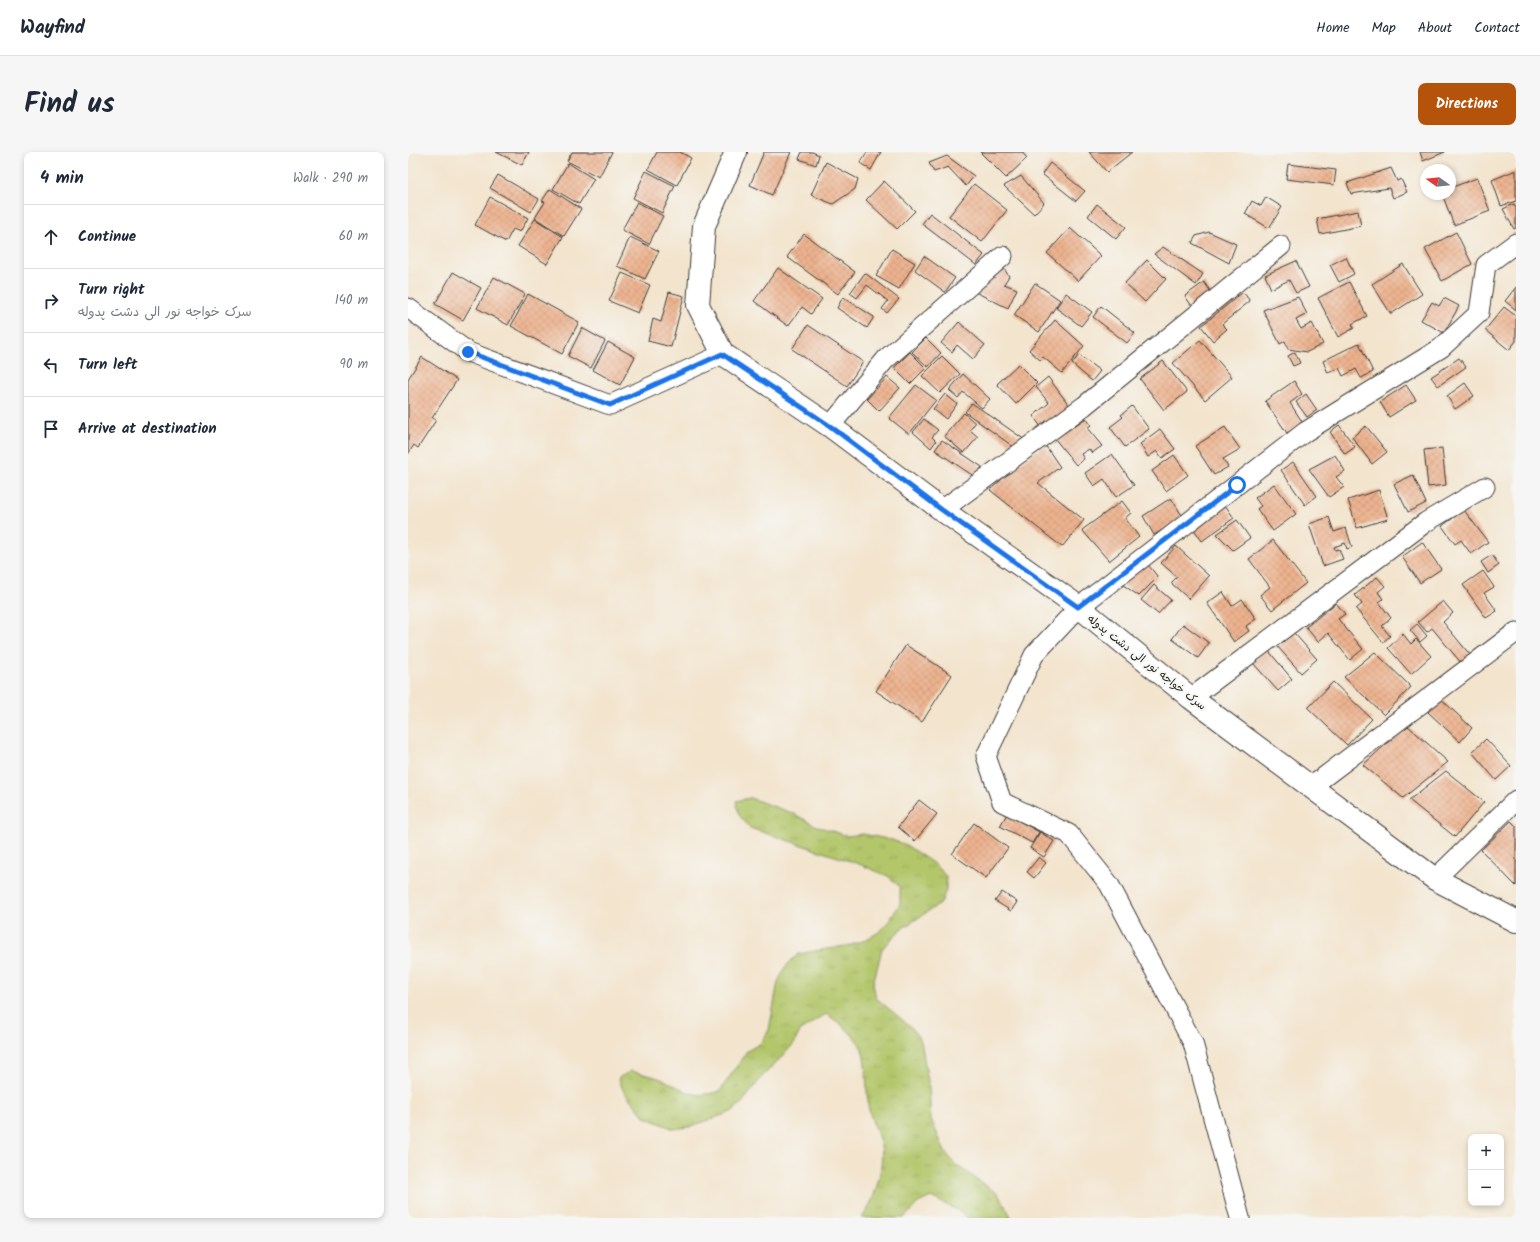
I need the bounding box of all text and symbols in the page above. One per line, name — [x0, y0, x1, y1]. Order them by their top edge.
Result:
text: Wayfind — [20, 13, 85, 43]
text: Home — [1316, 17, 1350, 39]
text: Map — [1372, 17, 1396, 39]
text: About — [1418, 17, 1452, 39]
text: Contact — [1474, 17, 1520, 39]
text: Find us — [24, 82, 115, 127]
button: Directions — [1418, 83, 1516, 125]
north arrow — [1420, 164, 1456, 200]
text: 4 min — [40, 165, 84, 192]
text: Walk · 290 m — [293, 168, 368, 189]
text: Continue — [78, 225, 136, 249]
icon: ahead — [40, 226, 62, 248]
text: 60 m — [339, 226, 368, 247]
text: Turn right — [78, 278, 145, 302]
icon: right — [40, 290, 62, 312]
text: 140 m — [335, 290, 368, 311]
text: سرک خواجه نور الی دشت پدوله — [78, 302, 252, 323]
route end — [459, 343, 477, 361]
text: Turn left — [78, 353, 138, 377]
icon: left — [40, 354, 62, 376]
text: 90 m — [340, 354, 368, 375]
text: Arrive at destination — [78, 417, 217, 441]
icon: arrive — [40, 418, 62, 440]
route start — [1228, 476, 1246, 494]
street label: سرک خواجه نور الی دشت پدوله — [1083, 610, 1210, 715]
map controls — [1468, 1134, 1504, 1206]
button: + — [1468, 1134, 1504, 1170]
button: − — [1468, 1170, 1504, 1206]

